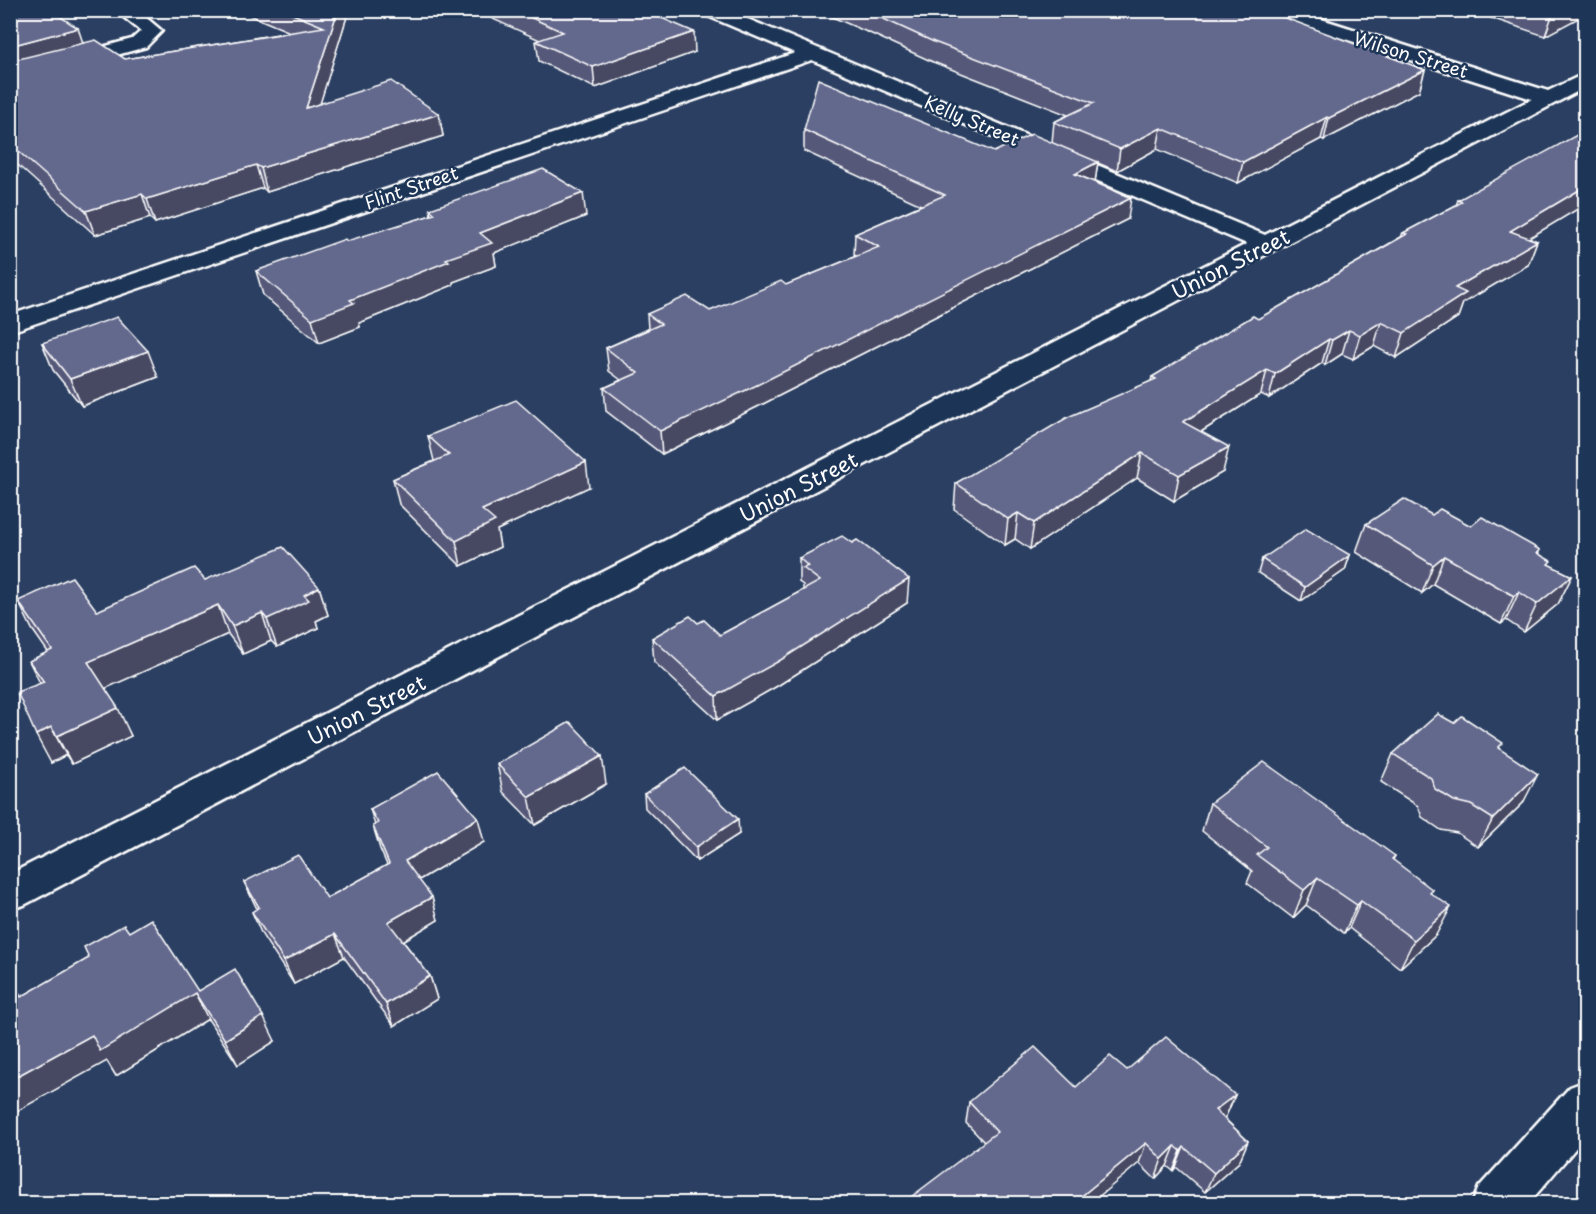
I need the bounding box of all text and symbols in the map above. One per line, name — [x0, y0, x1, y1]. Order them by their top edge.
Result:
street label: Wilson Street — [1351, 24, 1471, 84]
street label: Kelly Street — [920, 88, 1024, 152]
street label: Flint Street — [361, 158, 461, 216]
street label: Union Street — [1165, 219, 1295, 307]
street label: Union Street — [733, 442, 863, 530]
street label: Union Street — [301, 665, 431, 753]

